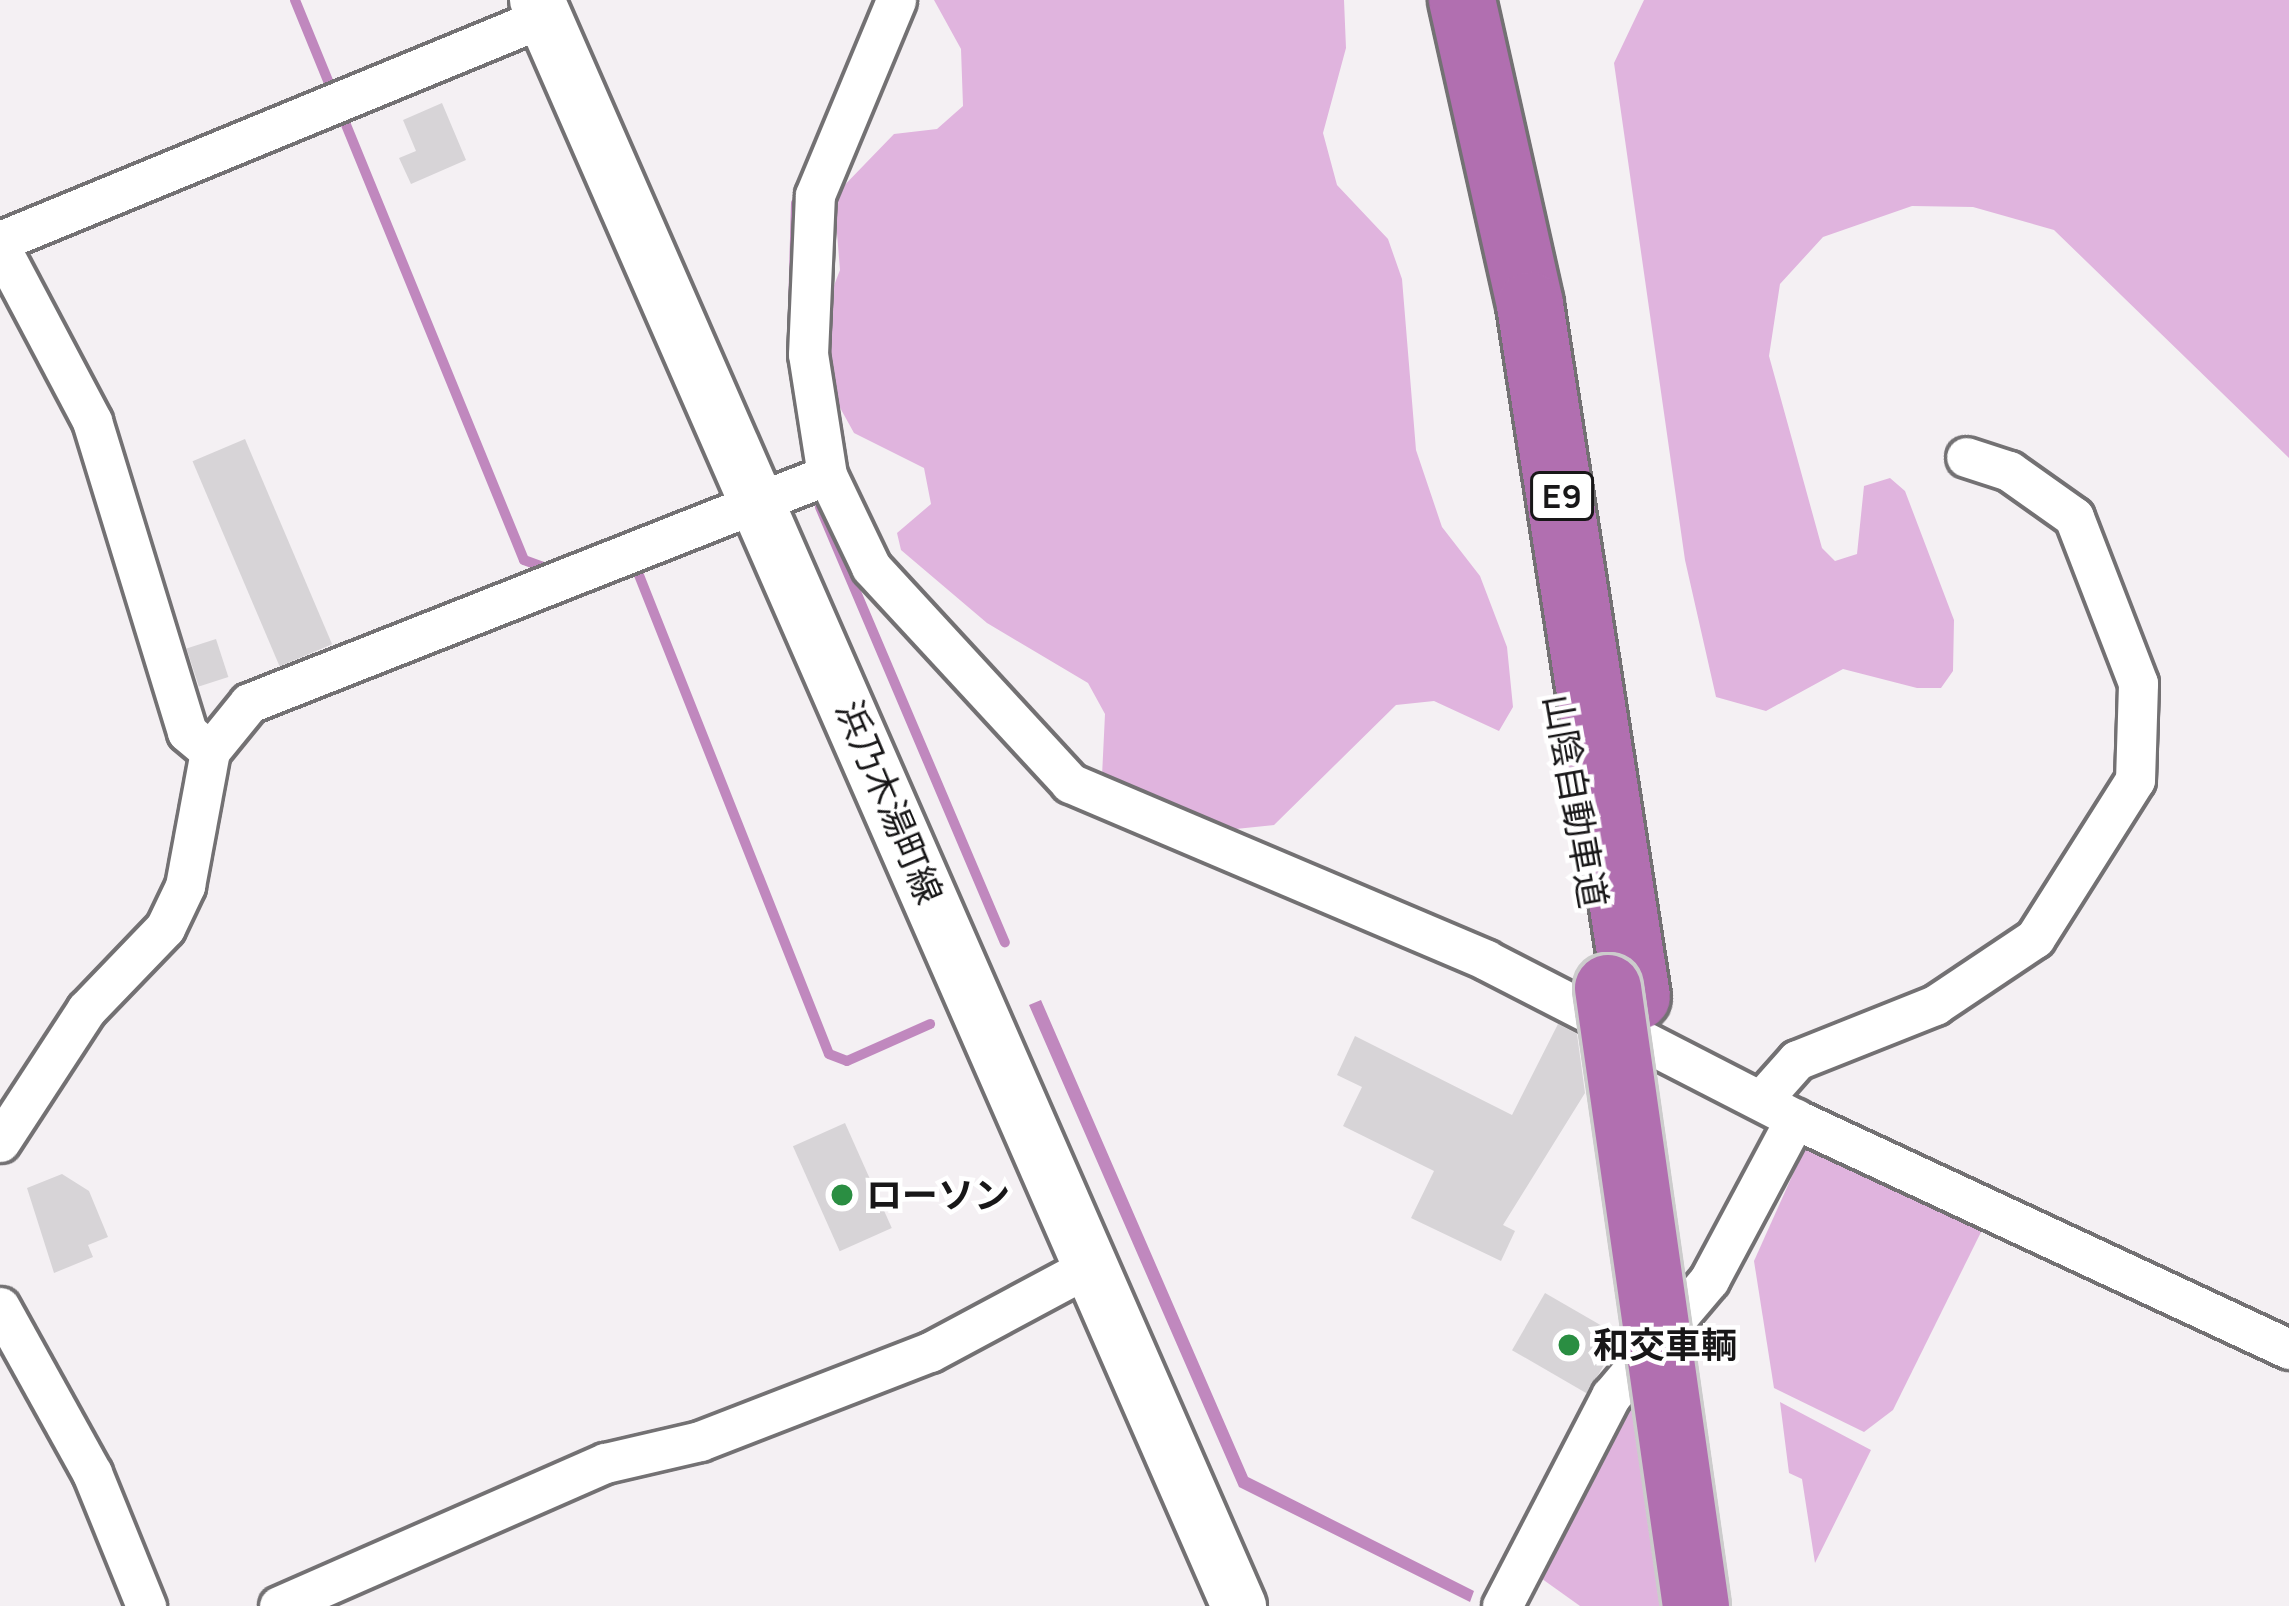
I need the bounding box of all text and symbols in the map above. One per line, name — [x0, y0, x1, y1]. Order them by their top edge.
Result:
road number: E9 — [1529, 469, 1595, 523]
street label: 山陰自動車道 — [1536, 691, 1616, 911]
street label: 浜乃木湯町線 — [828, 694, 952, 910]
place label: ローソン — [866, 1173, 1010, 1217]
marker: ローソン — [829, 1182, 855, 1208]
place label: 和交車輌 — [1593, 1323, 1737, 1367]
marker: 和交車輌 — [1556, 1332, 1582, 1358]

